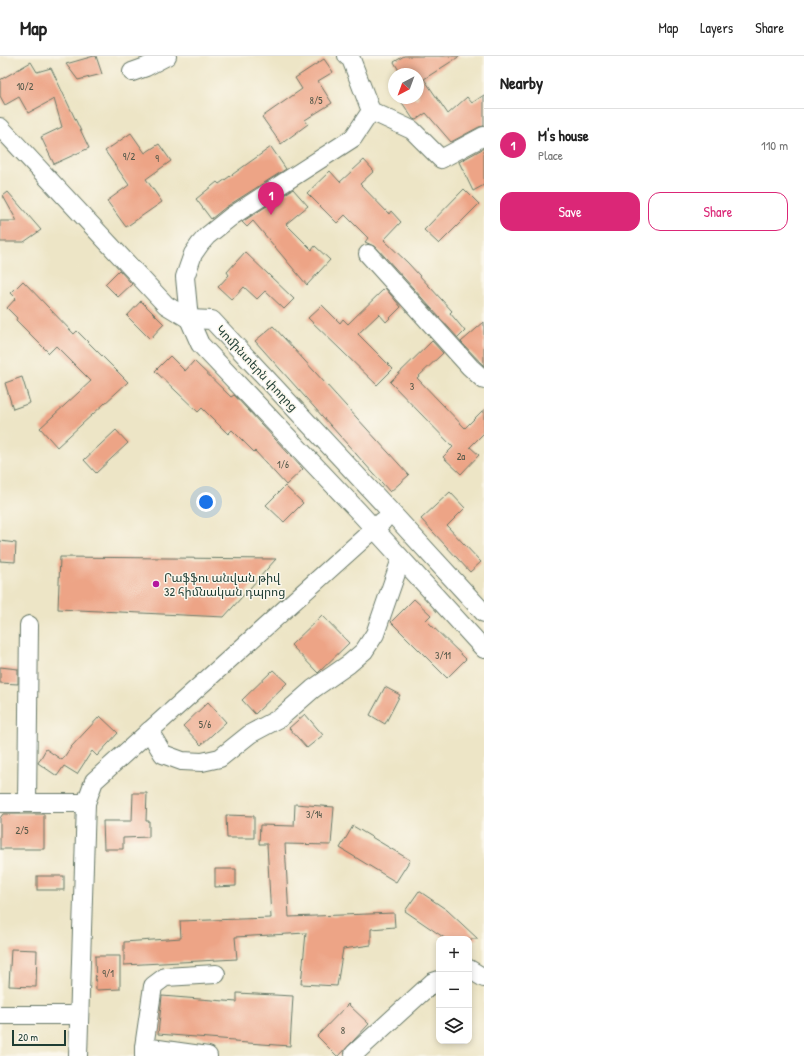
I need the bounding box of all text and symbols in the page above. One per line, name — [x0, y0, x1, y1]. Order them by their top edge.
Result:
text: Map — [20, 15, 47, 41]
text: Map — [658, 18, 678, 37]
text: Layers — [700, 18, 733, 37]
text: Share — [755, 18, 784, 37]
north arrow — [388, 68, 424, 104]
text: Nearby — [500, 71, 543, 94]
house number: 10/2 — [16, 80, 34, 93]
house number: 8/5 — [310, 94, 323, 107]
text: M's house — [538, 125, 589, 146]
text: 1 — [511, 136, 515, 154]
text: 110 m — [761, 136, 788, 154]
text: Place — [538, 146, 563, 164]
house number: 9/2 — [123, 150, 136, 163]
house number: 9 — [155, 152, 159, 165]
pin: 1 — [258, 182, 284, 215]
button: Save — [500, 192, 640, 231]
button: Share — [648, 192, 788, 231]
street label: Կոմինտերն փողոց — [212, 321, 302, 415]
house number: 3 — [410, 380, 415, 393]
house number: 2a — [457, 450, 465, 463]
house number: 1/6 — [277, 458, 289, 471]
your location — [196, 492, 216, 512]
place label: Րաֆֆու անվան թիվ 32 հիմնական դպրոց — [164, 569, 285, 600]
marker: Րաֆֆու անվան թիվ 32 հիմնական դպրոց — [151, 579, 161, 589]
house number: 3/11 — [435, 649, 451, 662]
house number: 5/6 — [199, 718, 211, 731]
house number: 3/14 — [306, 808, 322, 821]
house number: 2/5 — [15, 824, 29, 837]
map controls — [436, 936, 472, 1044]
button: + — [436, 936, 472, 972]
house number: 9/1 — [102, 967, 114, 980]
button: − — [436, 972, 472, 1008]
button: layers — [436, 1008, 472, 1044]
house number: 8 — [341, 1024, 345, 1037]
scale bar — [12, 1028, 66, 1047]
text: 20 m — [18, 1030, 38, 1044]

